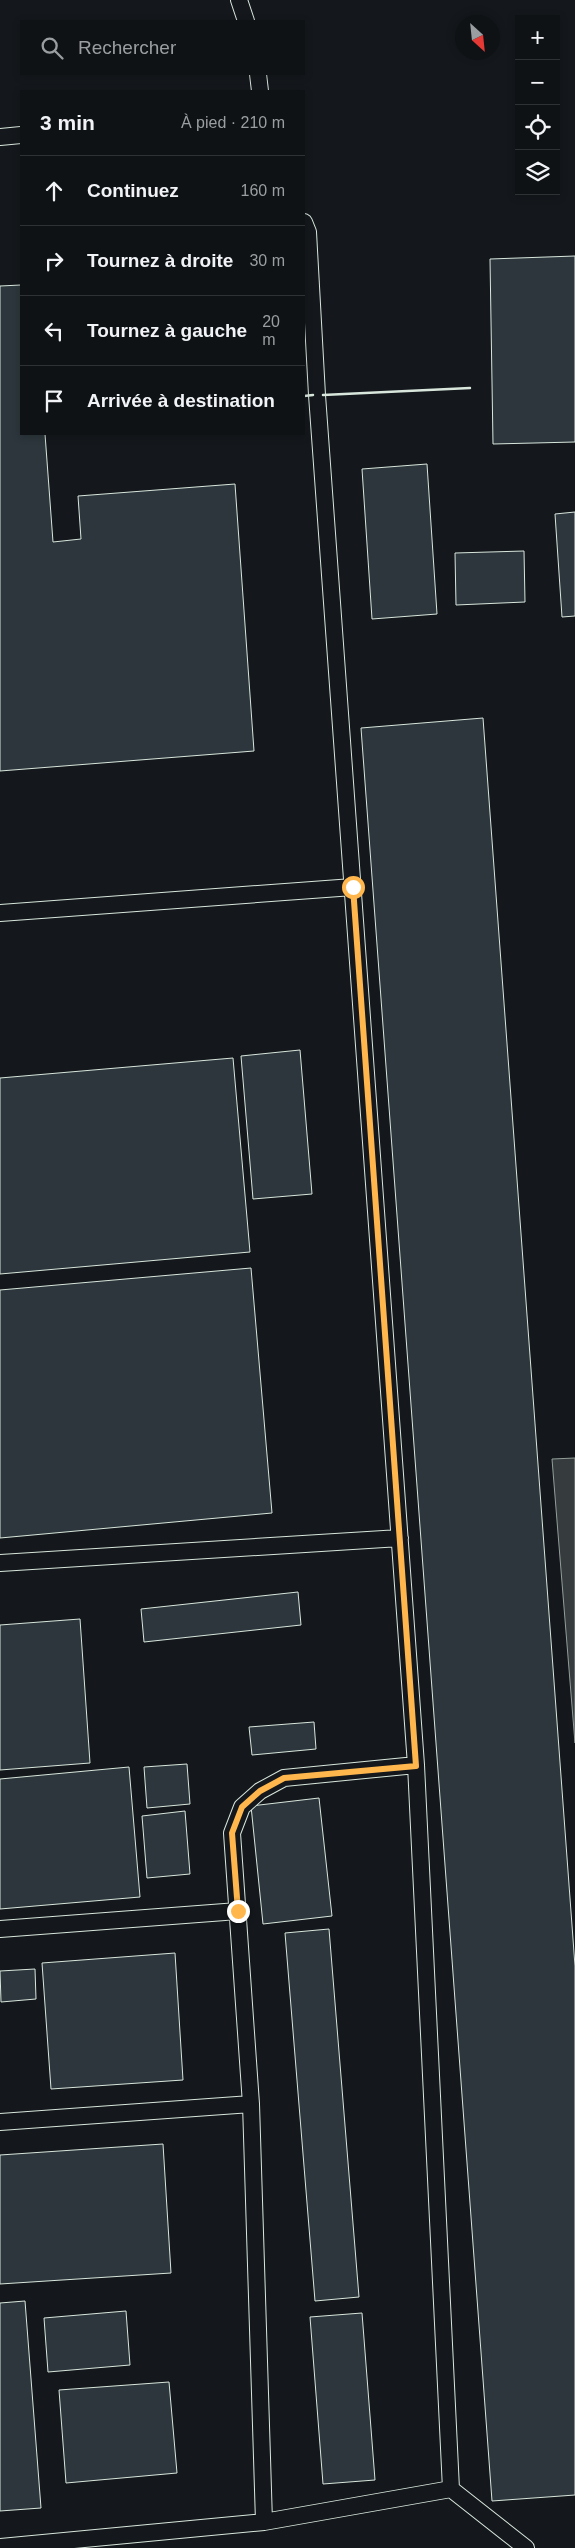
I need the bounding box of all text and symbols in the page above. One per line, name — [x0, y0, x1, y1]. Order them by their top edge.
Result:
north arrow — [455, 15, 500, 60]
map controls — [515, 15, 560, 195]
button: + — [515, 15, 560, 60]
search box — [20, 20, 305, 75]
icon: search — [38, 34, 66, 62]
text: Rechercher — [78, 37, 176, 58]
button: − — [515, 60, 560, 105]
button: locate — [515, 105, 560, 150]
text: 3 min — [40, 111, 95, 134]
text: À pied · 210 m — [181, 114, 285, 131]
button: layers — [515, 150, 560, 195]
icon: ahead — [40, 177, 68, 205]
text: Continuez — [87, 180, 179, 201]
text: 160 m — [241, 182, 285, 199]
icon: right — [40, 247, 68, 275]
text: Tournez à droite — [87, 250, 233, 271]
text: 30 m — [249, 252, 285, 269]
text: 20 m — [262, 313, 280, 348]
icon: left — [40, 317, 68, 345]
text: Tournez à gauche — [87, 320, 247, 341]
icon: arrive — [40, 387, 68, 415]
text: Arrivée à destination — [87, 390, 275, 411]
route start — [342, 876, 365, 899]
route end — [227, 1900, 250, 1923]

